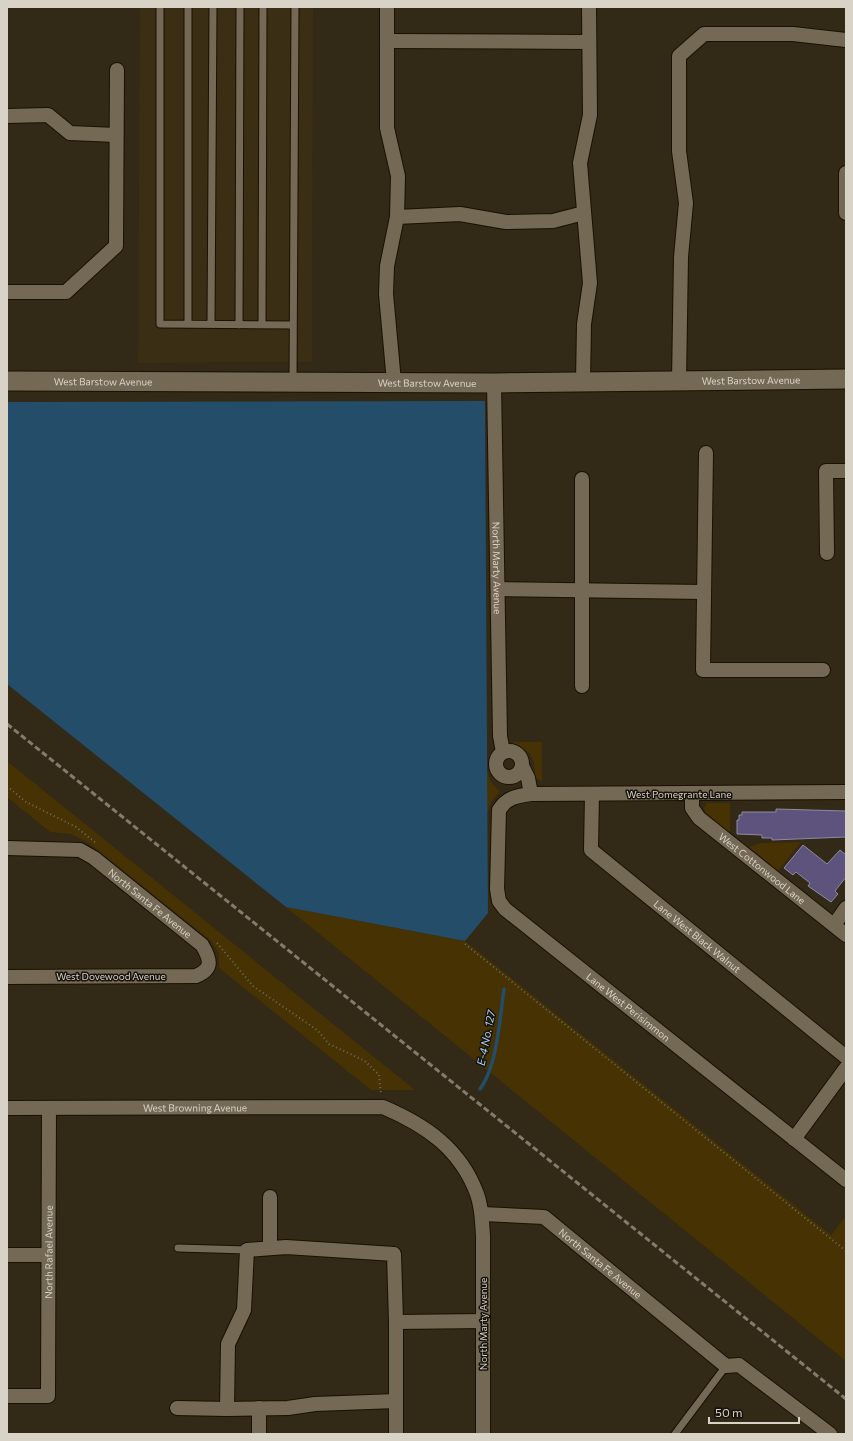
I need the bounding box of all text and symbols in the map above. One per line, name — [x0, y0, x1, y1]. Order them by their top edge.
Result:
street label: West Barstow Avenue — [702, 374, 800, 387]
street label: West Barstow Avenue — [54, 375, 152, 388]
street label: West Barstow Avenue — [378, 377, 476, 389]
street label: North Marty Avenue — [490, 522, 504, 614]
street label: West Pomegrante Lane — [627, 788, 731, 800]
street label: West Cottonwood Lane — [716, 830, 808, 906]
street label: North Santa Fe Avenue — [106, 866, 194, 940]
street label: Lane West Black Walnut — [651, 897, 743, 975]
street label: West Dovewood Avenue — [56, 970, 166, 982]
street label: Lane West Perisimmon — [584, 970, 673, 1044]
water label: E-4 No. 127 — [474, 1008, 497, 1067]
street label: West Browning Avenue — [143, 1101, 247, 1114]
street label: North Rafael Avenue — [42, 1205, 55, 1299]
street label: North Santa Fe Avenue — [557, 1226, 644, 1301]
street label: North Marty Avenue — [477, 1278, 489, 1370]
scale bar — [709, 1399, 799, 1425]
text: 50 m — [715, 1405, 743, 1419]

